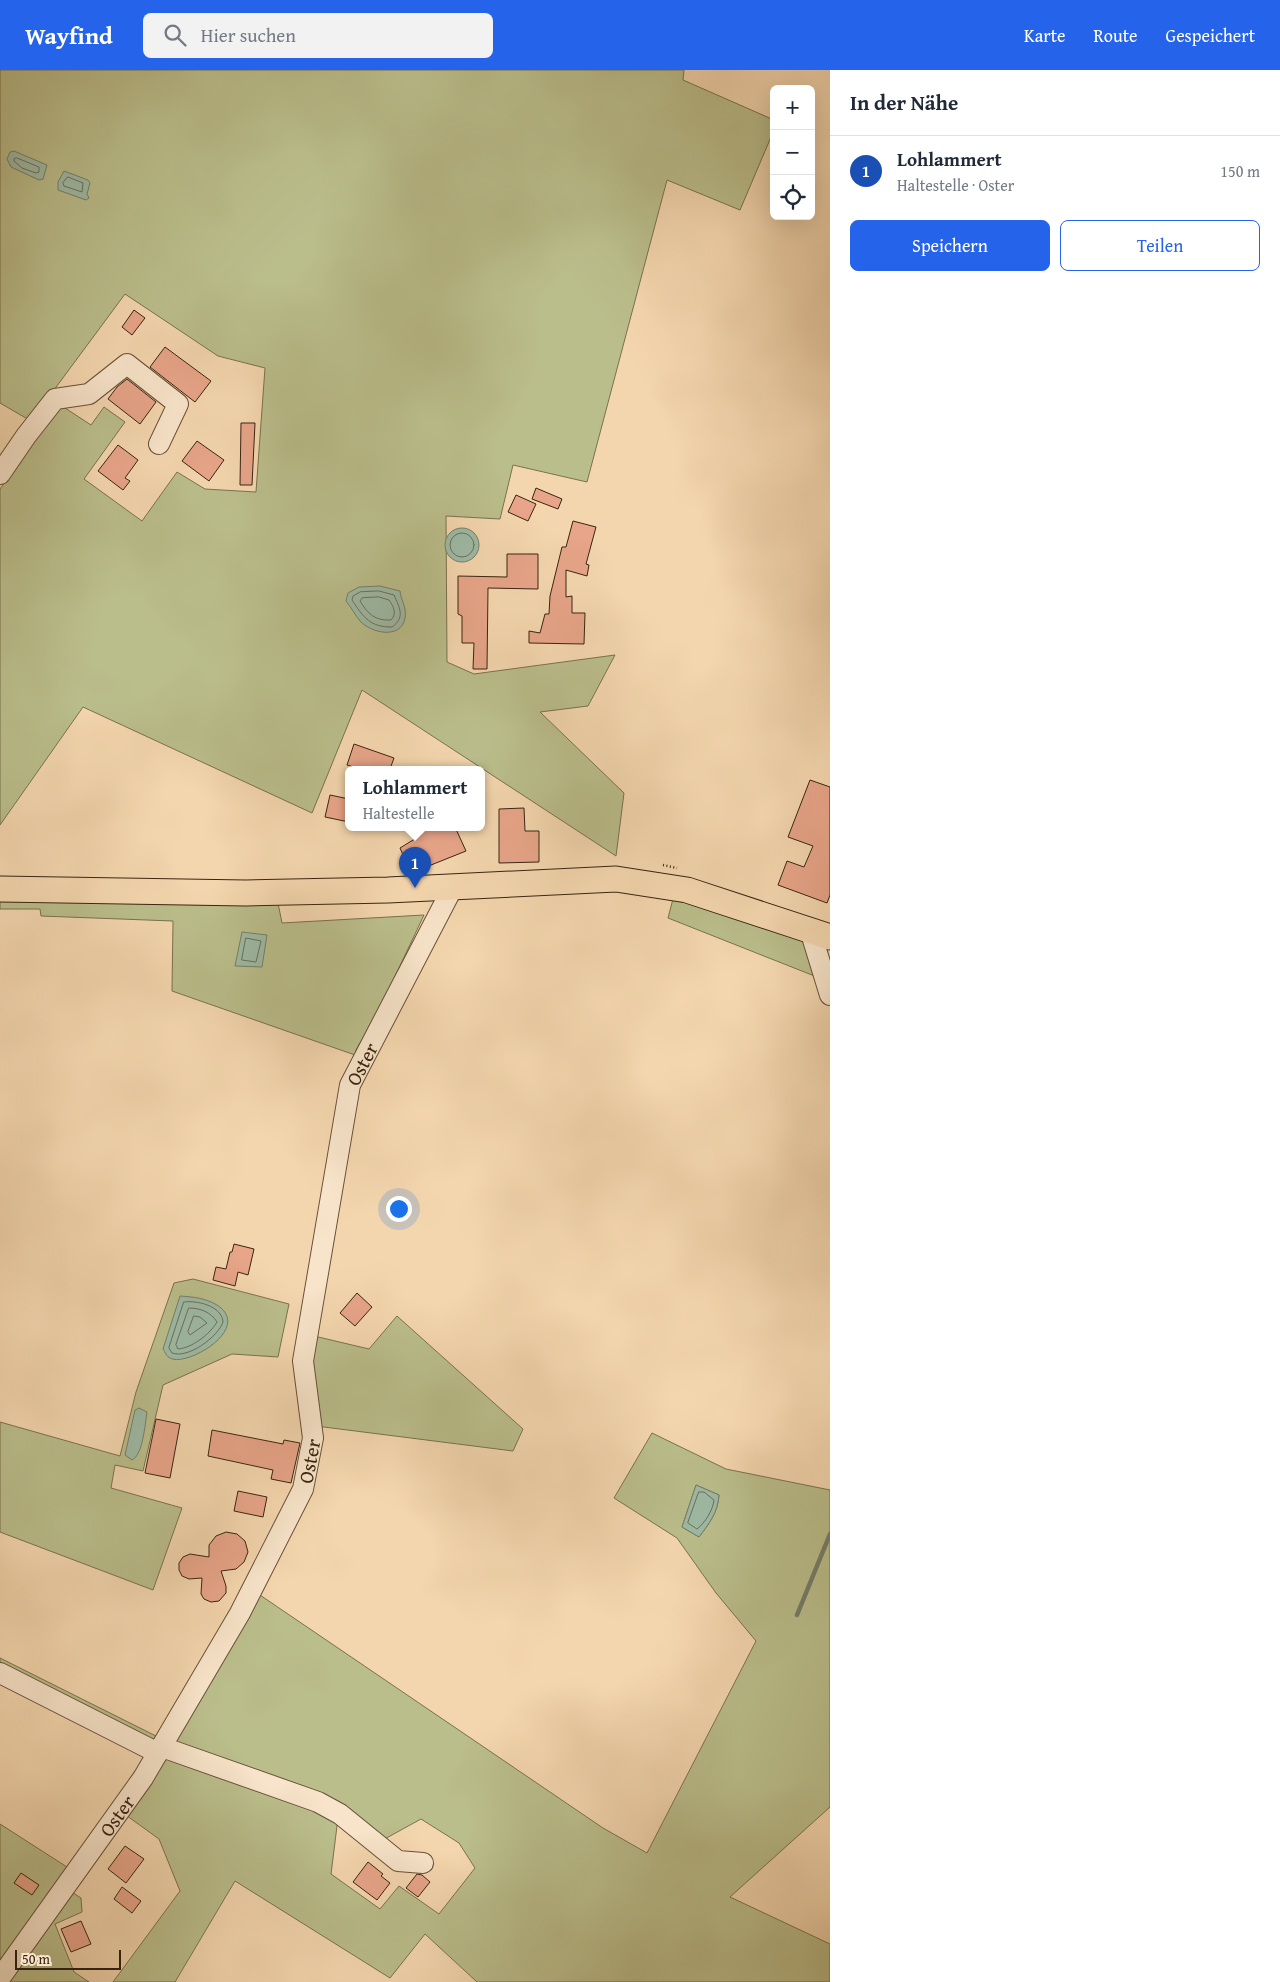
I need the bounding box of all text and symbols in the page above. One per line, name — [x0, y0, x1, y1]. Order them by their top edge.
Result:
search box — [143, 13, 493, 58]
text: Wayfind — [25, 18, 113, 53]
icon: search — [161, 21, 189, 49]
text: Hier suchen — [201, 21, 296, 49]
text: Karte — [1024, 22, 1065, 49]
text: Route — [1093, 22, 1138, 49]
text: Gespeichert — [1166, 22, 1255, 49]
map controls — [770, 85, 815, 220]
button: + — [770, 85, 815, 130]
text: In der Nähe — [850, 87, 958, 118]
button: − — [770, 130, 815, 175]
text: Lohlammert — [897, 145, 1002, 173]
text: 1 — [862, 159, 870, 183]
text: 150 m — [1220, 159, 1260, 183]
text: Haltestelle · Oster — [897, 173, 1014, 197]
button: locate — [770, 175, 815, 220]
button: Speichern — [850, 220, 1050, 271]
button: Teilen — [1060, 220, 1260, 271]
popup — [345, 766, 485, 831]
text: Lohlammert — [363, 773, 467, 801]
text: Haltestelle — [363, 801, 434, 825]
pin: 1 — [399, 847, 431, 888]
street label: Oster — [338, 1037, 384, 1090]
your location — [386, 1196, 412, 1222]
street label: Oster — [290, 1436, 327, 1486]
street label: Oster — [91, 1789, 141, 1842]
scale bar — [15, 1947, 121, 1970]
text: 50 m — [22, 1949, 50, 1969]

